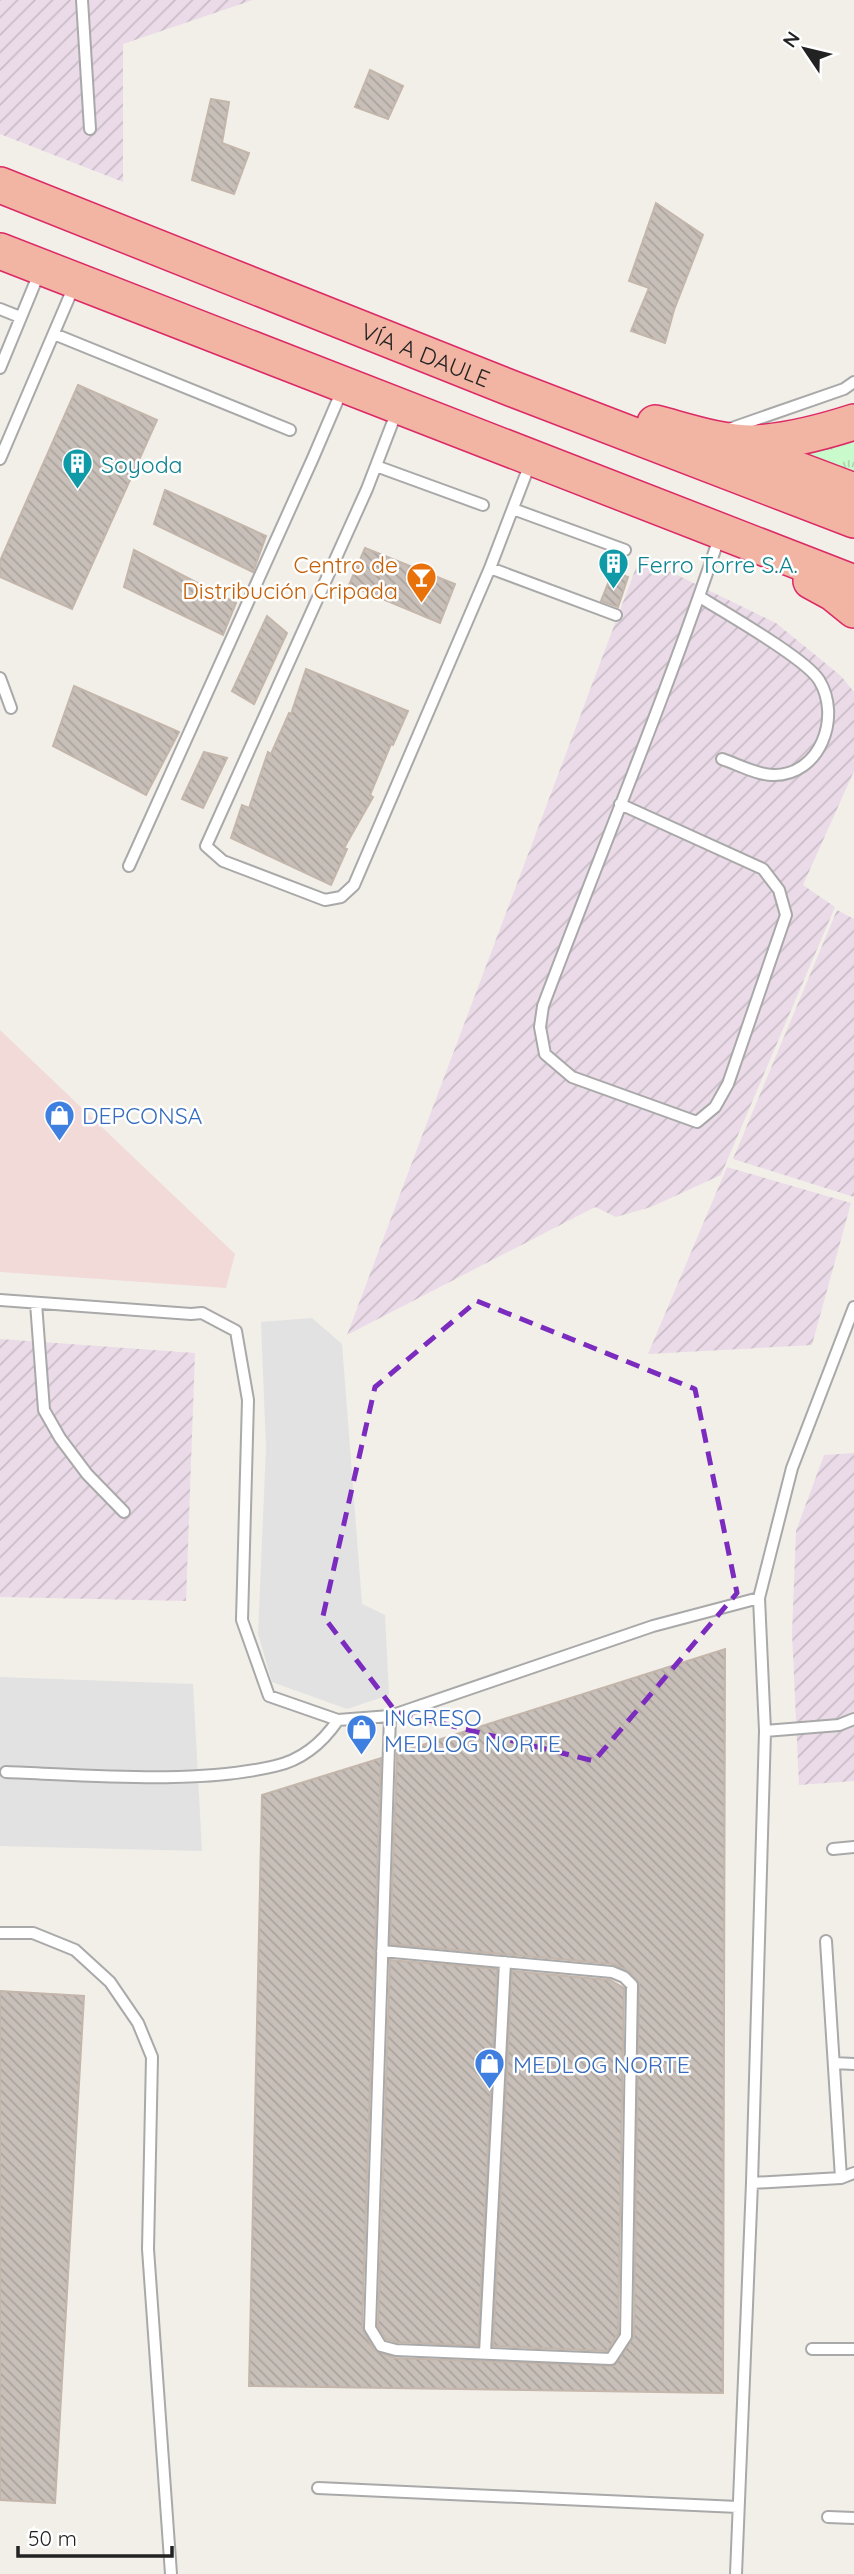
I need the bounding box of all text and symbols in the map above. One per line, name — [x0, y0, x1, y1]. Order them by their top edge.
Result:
north arrow — [770, 14, 840, 84]
text: N — [777, 27, 805, 52]
street label: VÍA A DAULE — [357, 316, 494, 393]
building icon: Soyoda — [61, 447, 95, 491]
place label: Soyoda — [101, 450, 183, 479]
building icon: Ferro Torre S.A. — [597, 547, 631, 591]
place label: Centro de Distribución Cripada — [182, 550, 398, 605]
place label: Ferro Torre S.A. — [637, 550, 798, 579]
bar icon: Centro de Distribución Cripada — [404, 560, 438, 604]
shop icon: DEPCONSA — [42, 1098, 76, 1142]
place label: DEPCONSA — [82, 1101, 203, 1130]
place label: INGRESO MEDLOG NORTE — [384, 1703, 561, 1758]
shop icon: INGRESO MEDLOG NORTE — [344, 1713, 378, 1757]
shop icon: MEDLOG NORTE — [473, 2047, 507, 2091]
place label: MEDLOG NORTE — [513, 2050, 690, 2079]
scale bar — [18, 2514, 172, 2558]
text: 50 m — [28, 2525, 77, 2551]

